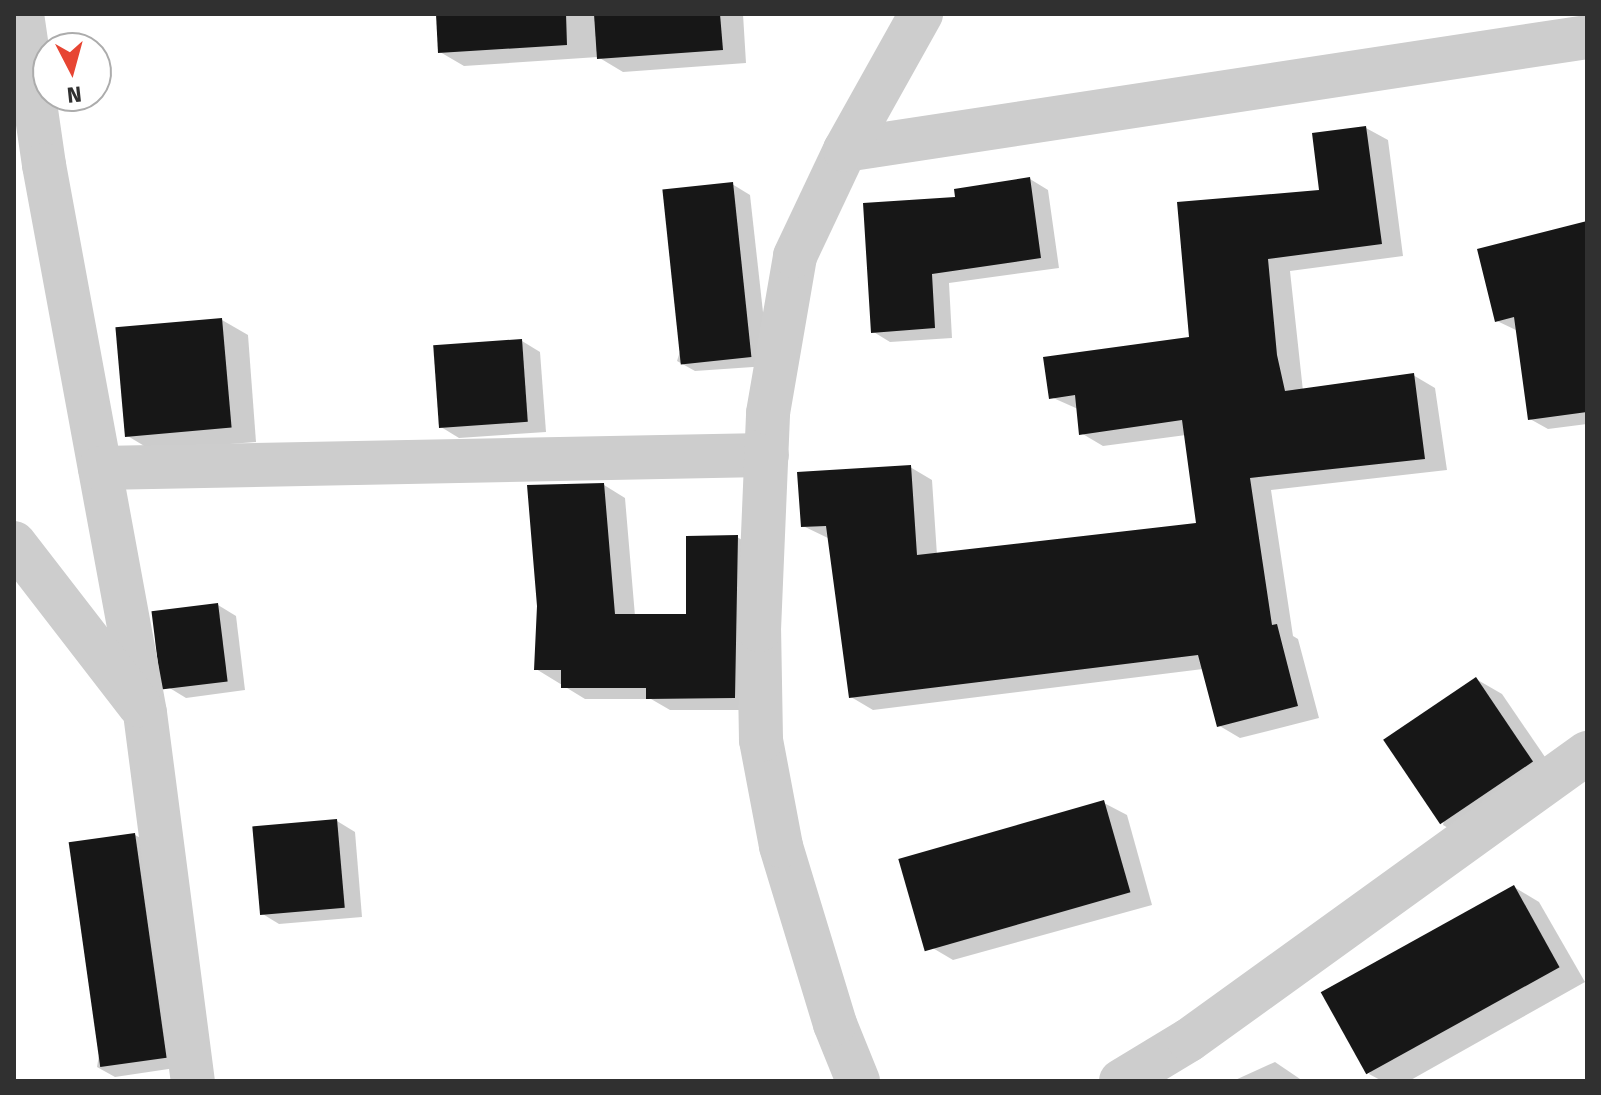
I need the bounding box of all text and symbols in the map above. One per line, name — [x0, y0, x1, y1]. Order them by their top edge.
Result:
north arrow — [32, 32, 112, 112]
text: N — [66, 80, 83, 109]

